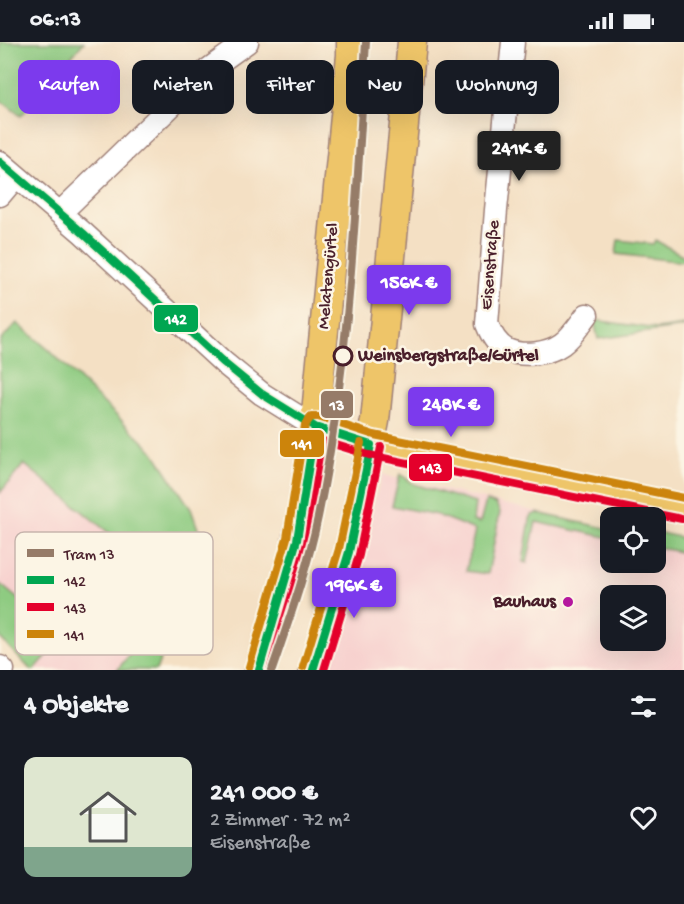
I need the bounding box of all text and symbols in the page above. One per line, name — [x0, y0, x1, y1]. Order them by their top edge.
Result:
text: 06:13 — [30, 8, 81, 34]
chip: Kaufen — [18, 60, 120, 114]
chip: Mieten — [132, 60, 234, 114]
chip: Filter — [246, 60, 334, 114]
chip: Neu — [346, 60, 423, 114]
chip: Wohnung — [435, 60, 559, 114]
pin: 241K € — [470, 131, 568, 182]
text: 241K € — [492, 139, 547, 162]
street label: Eisenstraße — [477, 218, 505, 311]
street label: Melatengürtel — [314, 222, 344, 330]
pin: 156K € — [360, 265, 458, 316]
text: 156K € — [381, 273, 437, 296]
line badge: 142 — [153, 304, 199, 333]
text: 142 — [164, 312, 187, 331]
marker: Weinsbergstraße/Gürtel — [333, 346, 353, 366]
place label: Weinsbergstraße/Gürtel — [357, 346, 539, 367]
pin: 248K € — [402, 387, 500, 438]
line badge: 13 — [320, 390, 354, 419]
text: 248K € — [422, 395, 480, 418]
text: 13 — [329, 398, 344, 417]
line badge: 141 — [279, 429, 325, 458]
text: 141 — [291, 437, 312, 456]
line badge: 143 — [408, 453, 453, 482]
text: 143 — [419, 461, 442, 480]
map controls — [600, 507, 666, 651]
button: locate — [600, 507, 666, 573]
legend — [15, 532, 213, 655]
text: Tram 13 — [63, 547, 115, 566]
pin: 196K € — [305, 568, 403, 619]
text: 142 — [63, 574, 86, 593]
text: 196K € — [326, 576, 382, 599]
button: layers — [600, 585, 666, 651]
place label: Bauhaus — [493, 592, 557, 613]
marker: Bauhaus — [561, 595, 575, 609]
text: 143 — [63, 601, 86, 620]
text: 141 — [63, 628, 85, 647]
icon: filters — [627, 690, 660, 723]
text: 4 Objekte — [24, 691, 128, 722]
text: 241 000 € — [210, 779, 318, 810]
icon: home — [72, 781, 144, 853]
icon: heart — [627, 801, 660, 834]
text: 2 Zimmer · 72 m² — [210, 810, 350, 833]
text: Eisenstraße — [210, 833, 310, 856]

